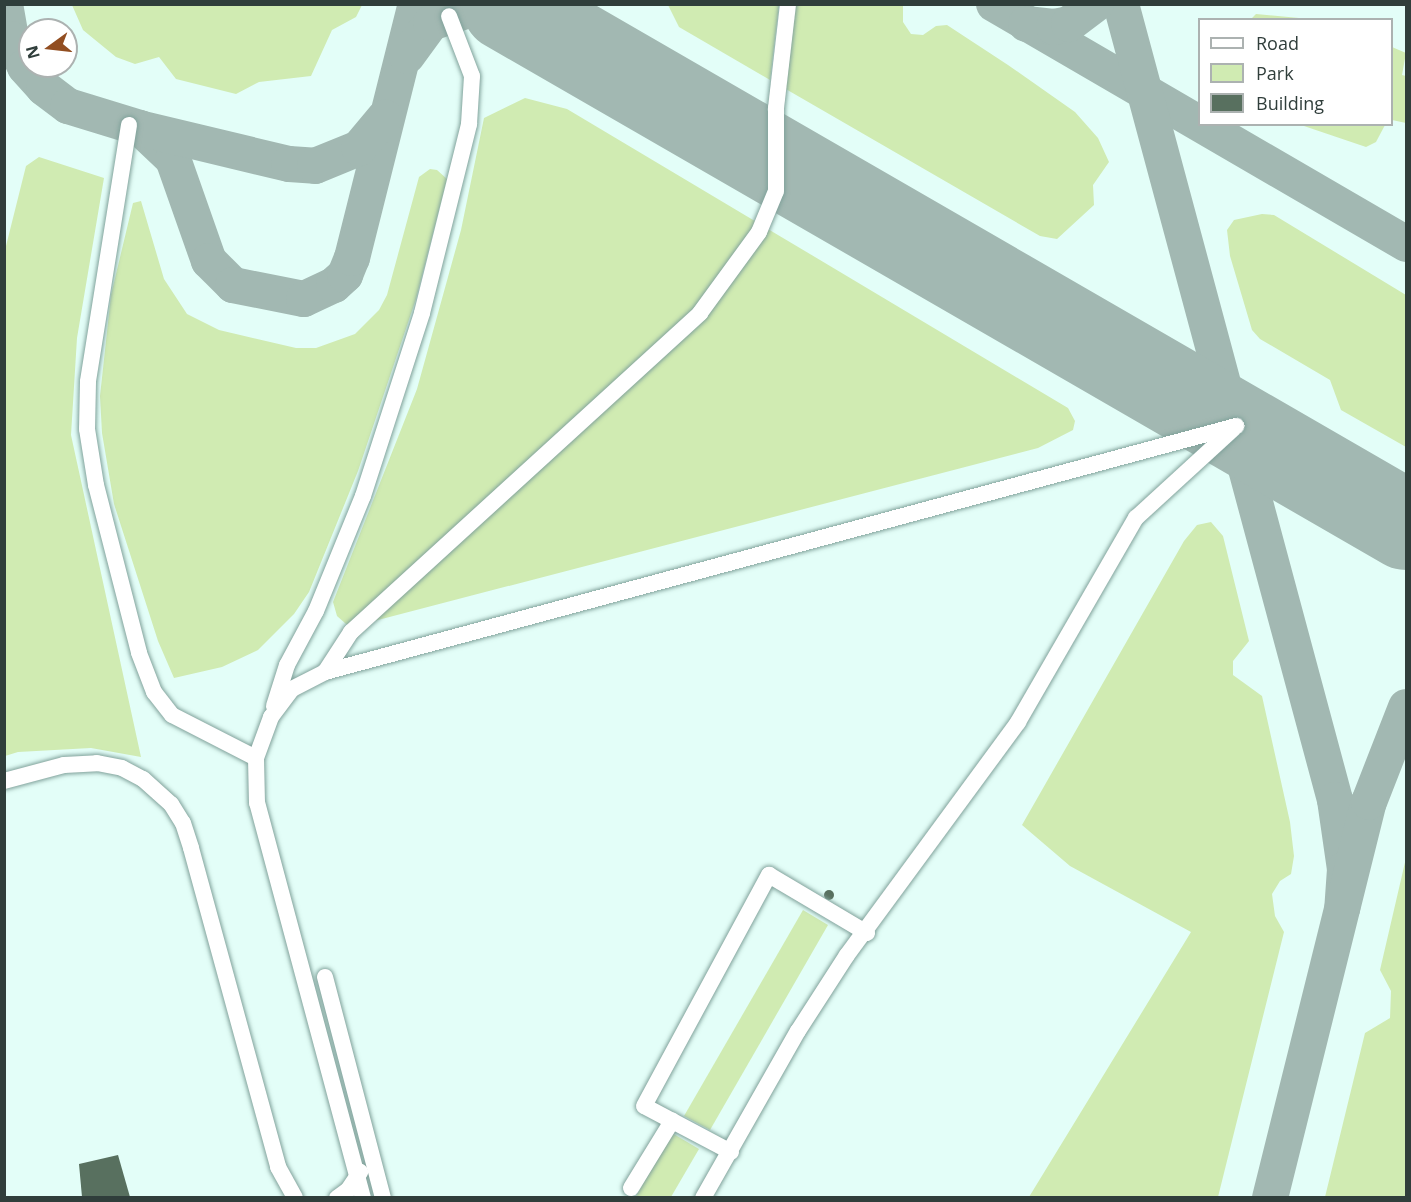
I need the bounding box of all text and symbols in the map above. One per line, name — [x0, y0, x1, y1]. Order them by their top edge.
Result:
north arrow — [18, 18, 78, 78]
legend — [1198, 18, 1393, 126]
text: Road — [1256, 31, 1299, 55]
text: N — [20, 43, 45, 61]
text: Park — [1256, 61, 1294, 85]
text: Building — [1256, 91, 1324, 115]

